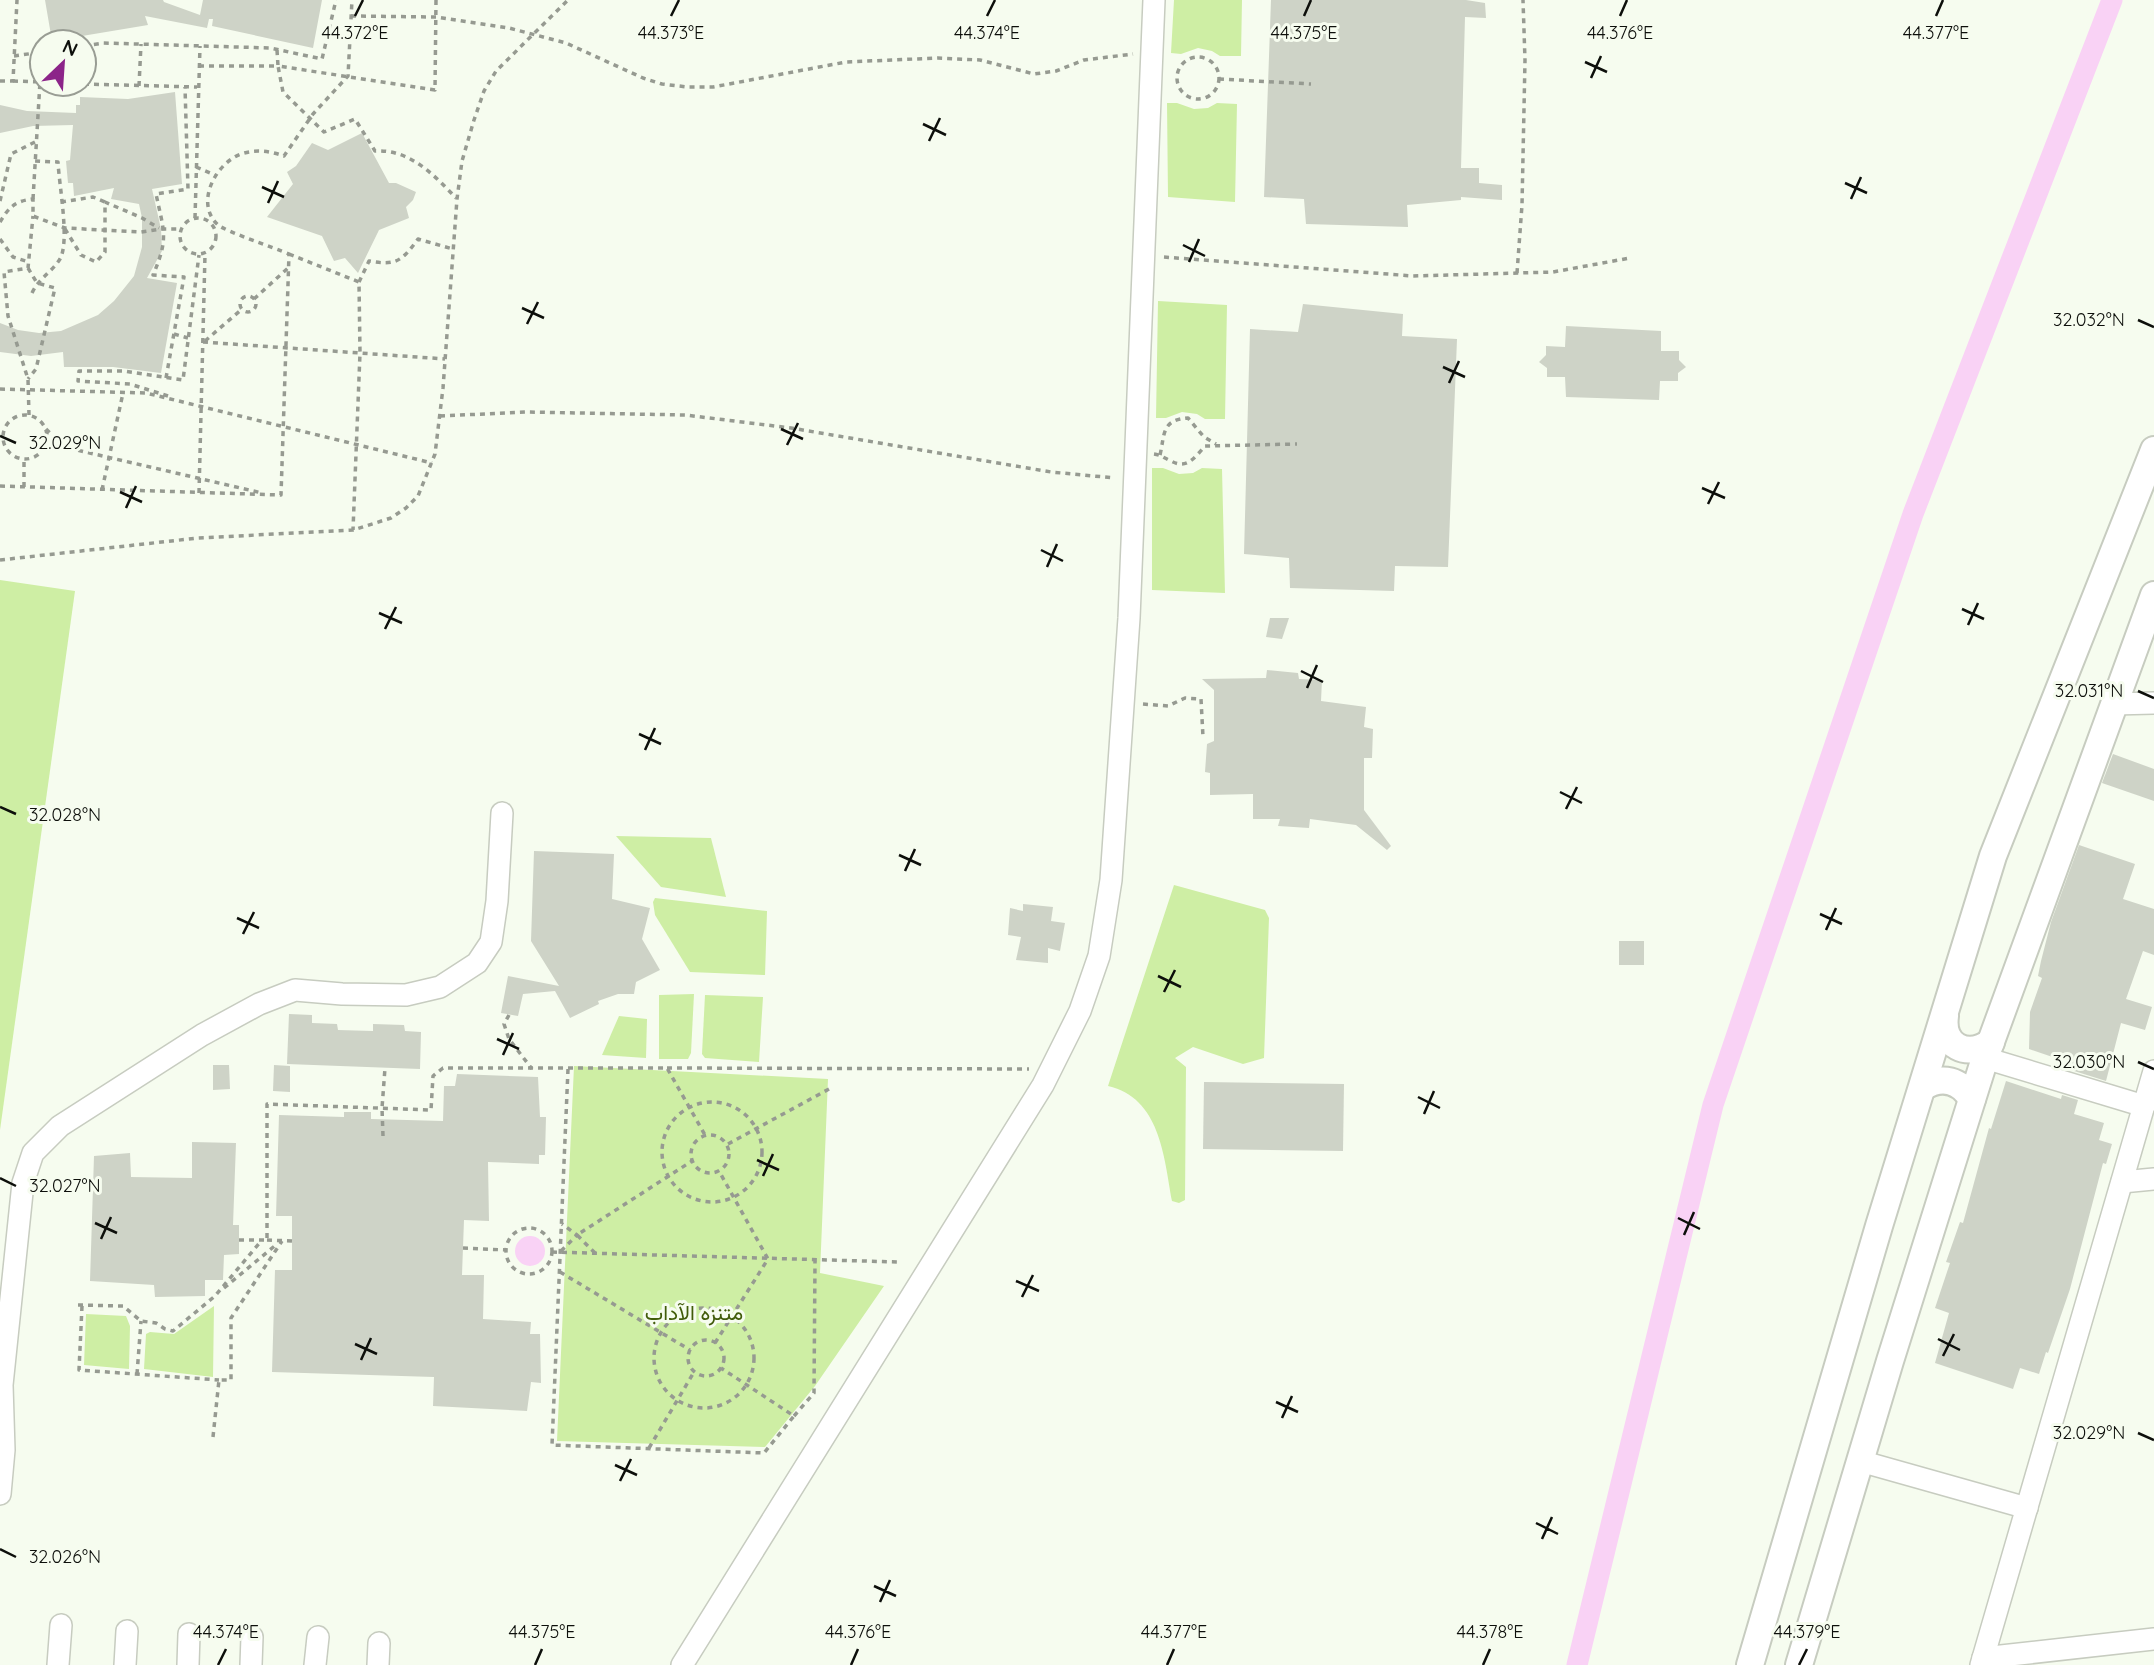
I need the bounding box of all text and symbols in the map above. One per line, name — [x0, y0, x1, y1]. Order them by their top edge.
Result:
text: 44.372°E — [321, 21, 389, 44]
text: 44.373°E — [638, 21, 704, 44]
text: 44.374°E — [954, 21, 1020, 44]
text: 44.375°E — [1271, 21, 1337, 44]
text: 44.376°E — [1587, 21, 1653, 44]
text: 44.377°E — [1903, 21, 1969, 44]
north arrow — [28, 28, 98, 98]
text: N — [59, 34, 82, 61]
text: 32.032°N — [2053, 308, 2125, 331]
text: 32.029°N — [29, 431, 101, 454]
text: 32.031°N — [2055, 679, 2123, 702]
text: 32.028°N — [29, 803, 101, 826]
text: 32.030°N — [2053, 1050, 2125, 1073]
text: 32.027°N — [29, 1174, 101, 1197]
park label: متنزه الآداب — [645, 1299, 743, 1326]
text: 32.029°N — [2053, 1421, 2125, 1444]
text: 32.026°N — [29, 1545, 101, 1568]
text: 44.374°E — [193, 1620, 259, 1643]
text: 44.375°E — [509, 1620, 575, 1643]
text: 44.376°E — [825, 1620, 891, 1643]
text: 44.377°E — [1141, 1620, 1207, 1643]
text: 44.378°E — [1457, 1620, 1523, 1643]
text: 44.379°E — [1773, 1620, 1841, 1643]

